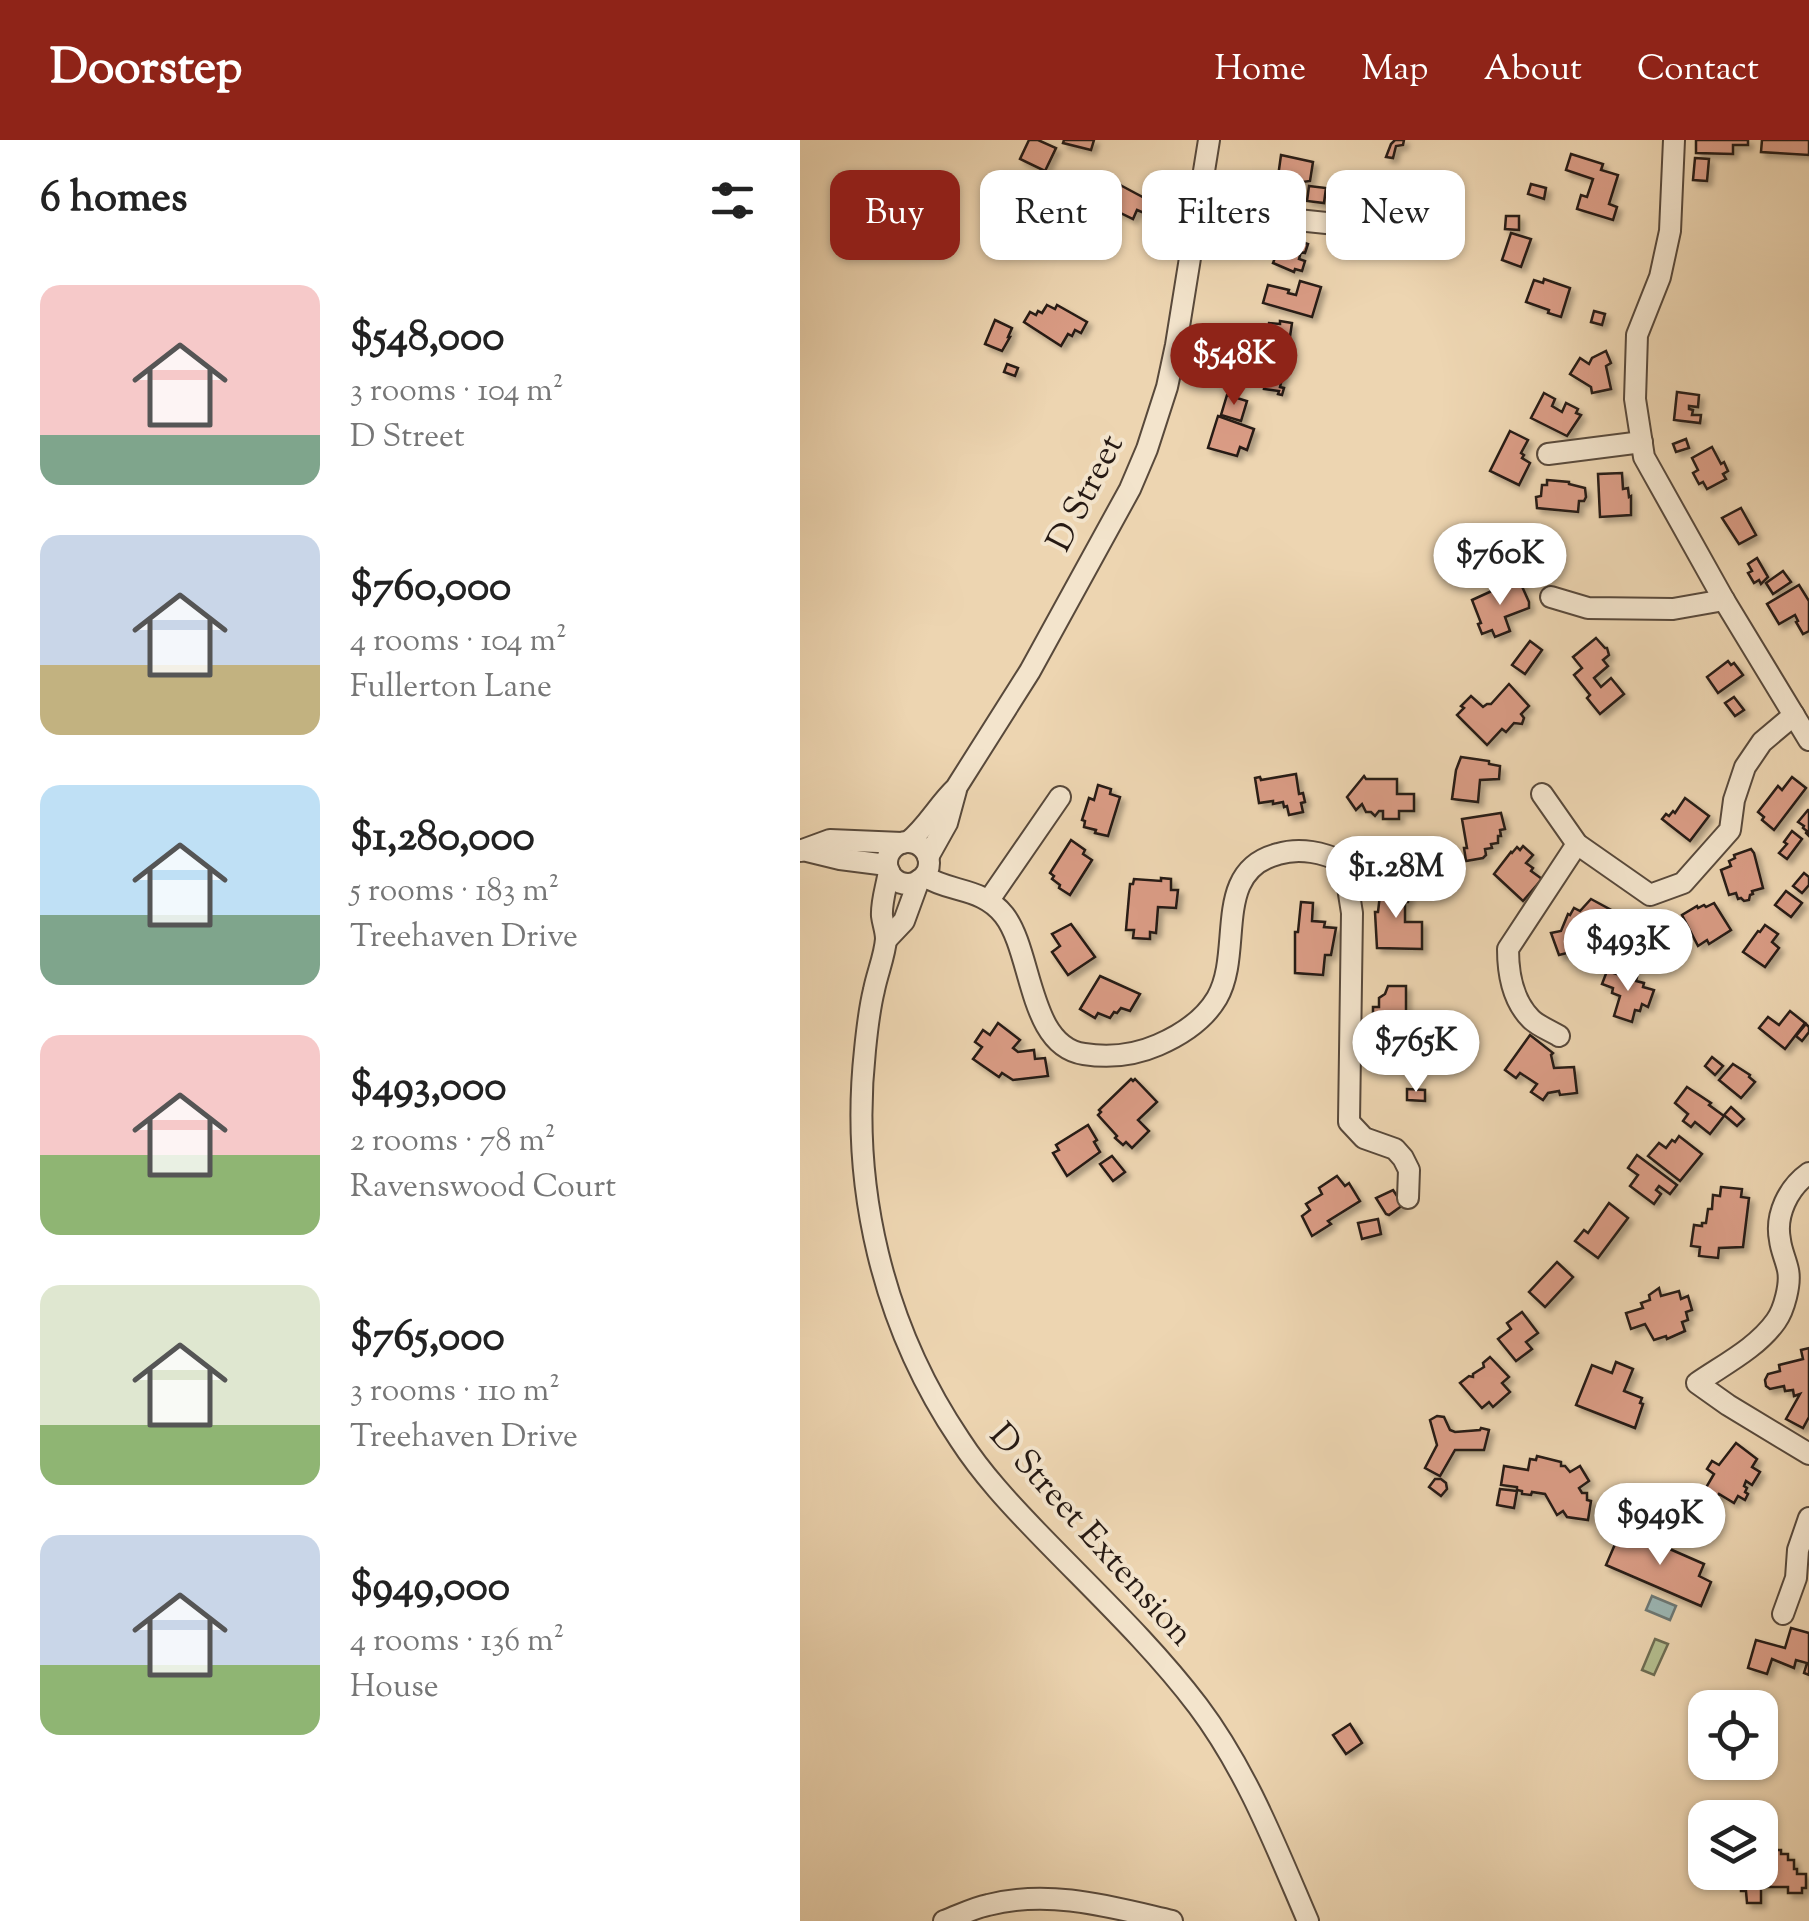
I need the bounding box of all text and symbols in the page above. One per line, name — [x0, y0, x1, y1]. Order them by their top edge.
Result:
text: Doorstep — [50, 36, 242, 105]
text: Home — [1214, 45, 1306, 96]
text: Map — [1361, 45, 1429, 96]
text: About — [1484, 45, 1582, 96]
text: Contact — [1637, 45, 1759, 96]
text: 6 homes — [40, 170, 187, 230]
chip: Buy — [830, 170, 960, 260]
chip: Rent — [980, 170, 1122, 260]
chip: Filters — [1142, 170, 1306, 260]
chip: New — [1326, 170, 1465, 260]
icon: filters — [705, 173, 760, 228]
text: $548,000 — [350, 309, 504, 369]
pin: $548K — [1164, 323, 1304, 408]
icon: home — [120, 325, 240, 445]
text: $548K — [1192, 332, 1276, 378]
text: 3 rooms · 104 m² — [350, 369, 564, 415]
text: D Street — [350, 415, 465, 461]
street label: D Street — [1036, 426, 1138, 562]
pin: $760K — [1430, 523, 1570, 608]
text: $760K — [1455, 532, 1545, 578]
text: $760,000 — [350, 559, 511, 619]
icon: home — [120, 575, 240, 695]
text: 4 rooms · 104 m² — [350, 619, 567, 665]
text: Fullerton Lane — [350, 665, 552, 711]
text: $1,280,000 — [350, 809, 535, 869]
icon: home — [120, 825, 240, 945]
pin: $1.28M — [1315, 836, 1477, 921]
text: $1.28M — [1348, 845, 1444, 891]
text: 5 rooms · 183 m² — [350, 869, 559, 915]
pin: $493K — [1558, 909, 1698, 994]
text: Treehaven Drive — [350, 915, 578, 961]
text: $493K — [1586, 918, 1670, 964]
pin: $765K — [1346, 1010, 1486, 1095]
text: $765K — [1374, 1019, 1458, 1065]
text: $493,000 — [350, 1059, 507, 1119]
icon: home — [120, 1075, 240, 1195]
text: 2 rooms · 78 m² — [350, 1119, 556, 1165]
text: Ravenswood Court — [350, 1165, 616, 1211]
text: $765,000 — [350, 1309, 505, 1369]
icon: home — [120, 1325, 240, 1445]
text: 3 rooms · 110 m² — [350, 1369, 560, 1415]
street label: D Street Extension — [976, 1413, 1204, 1659]
text: Treehaven Drive — [350, 1415, 578, 1461]
pin: $949K — [1590, 1483, 1730, 1568]
text: $949K — [1616, 1492, 1704, 1538]
text: $949,000 — [350, 1559, 510, 1619]
icon: home — [120, 1575, 240, 1695]
text: 4 rooms · 136 m² — [350, 1619, 564, 1665]
text: House — [350, 1665, 439, 1711]
map controls — [1688, 1690, 1778, 1890]
button: locate — [1688, 1690, 1778, 1780]
button: layers — [1688, 1800, 1778, 1890]

